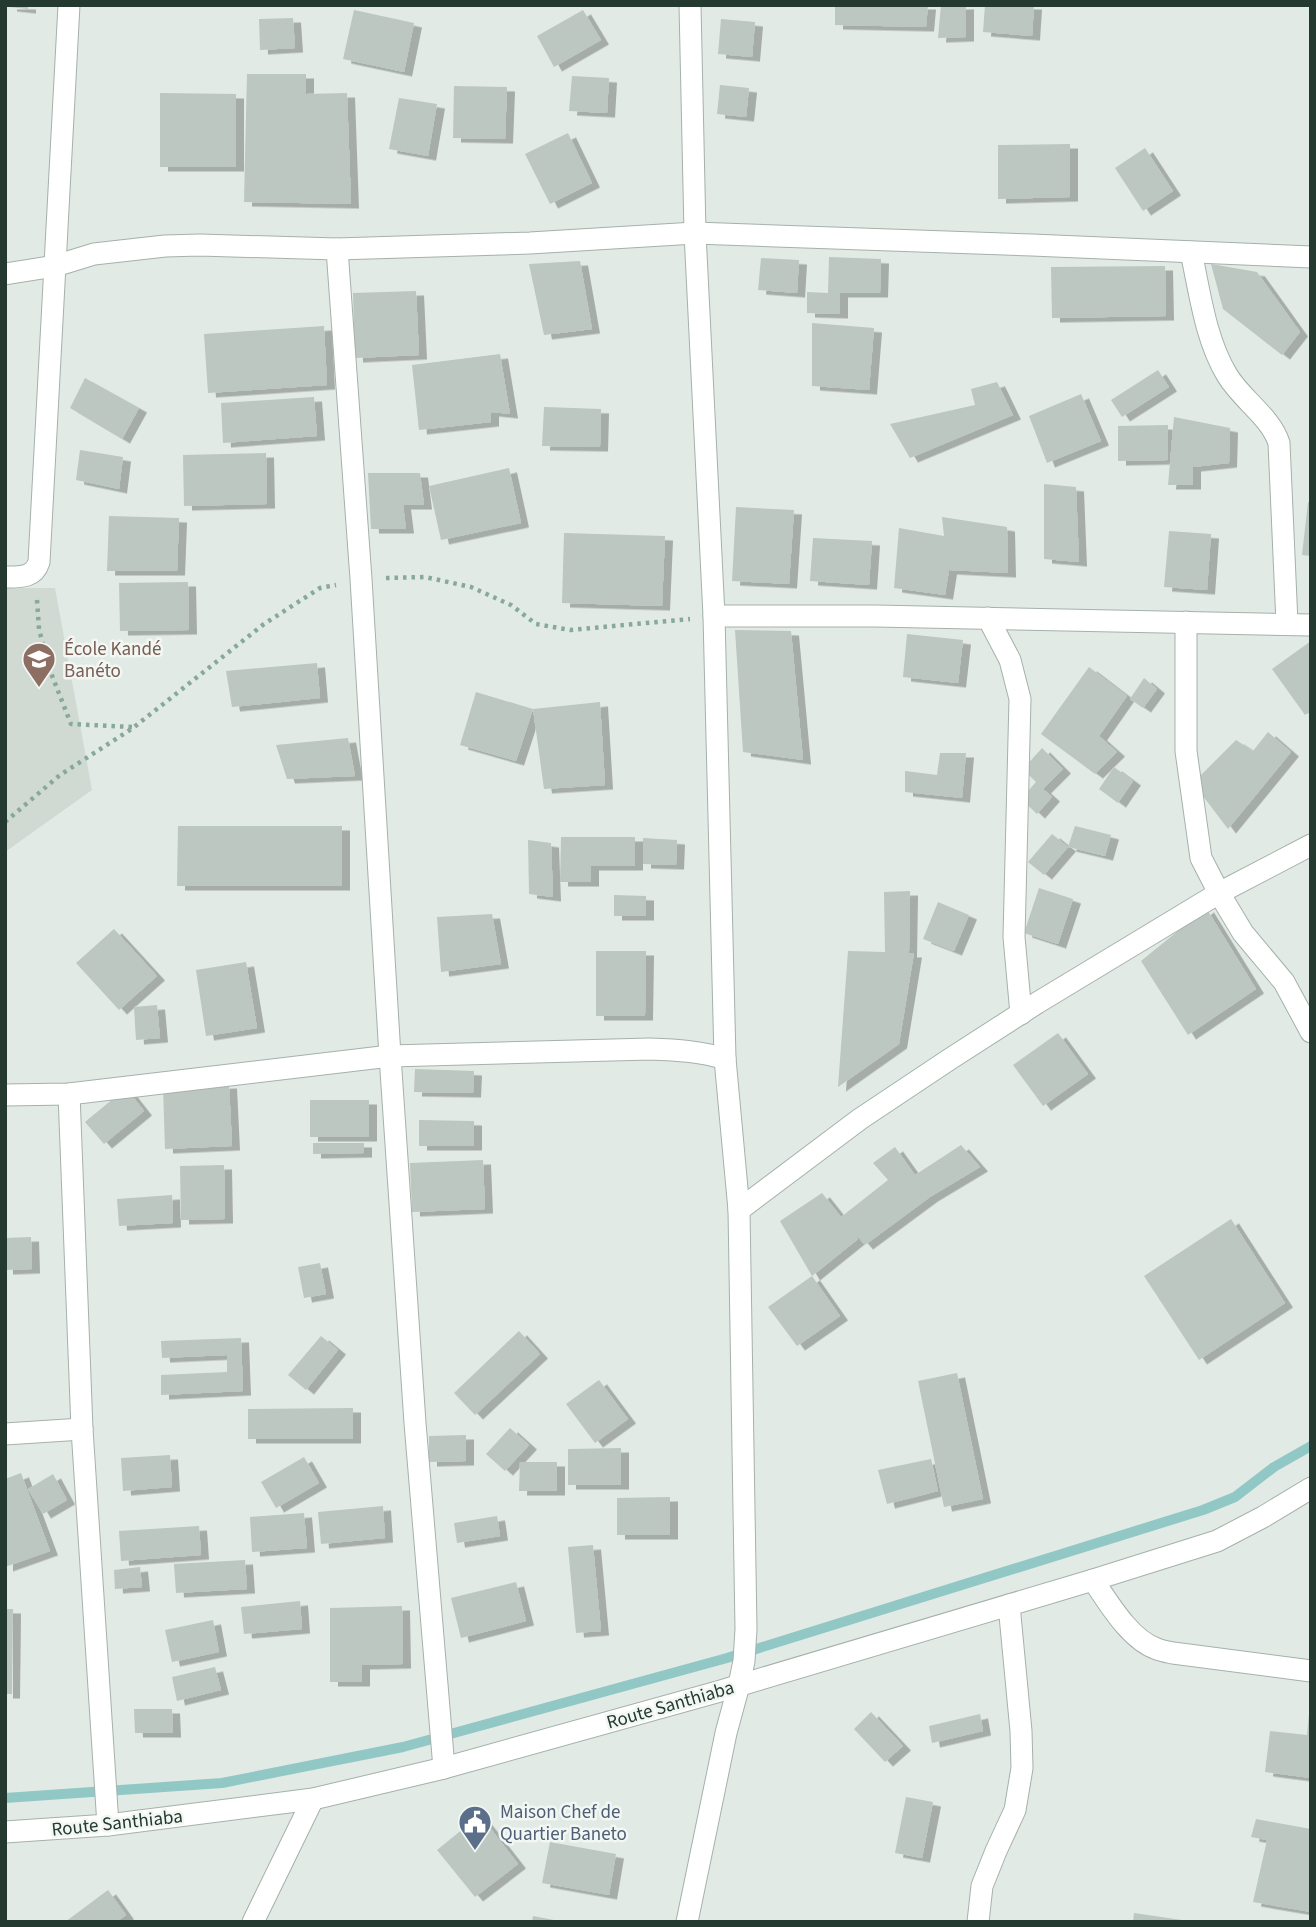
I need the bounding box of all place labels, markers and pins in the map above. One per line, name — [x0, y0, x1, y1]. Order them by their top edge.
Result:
place label: École Kandé Banéto — [64, 636, 161, 685]
school or university icon: École Kandé Banéto — [20, 640, 58, 689]
place label: Maison Chef de Quartier Baneto — [500, 1799, 627, 1848]
public building icon: Maison Chef de Quartier Baneto — [456, 1803, 494, 1852]

